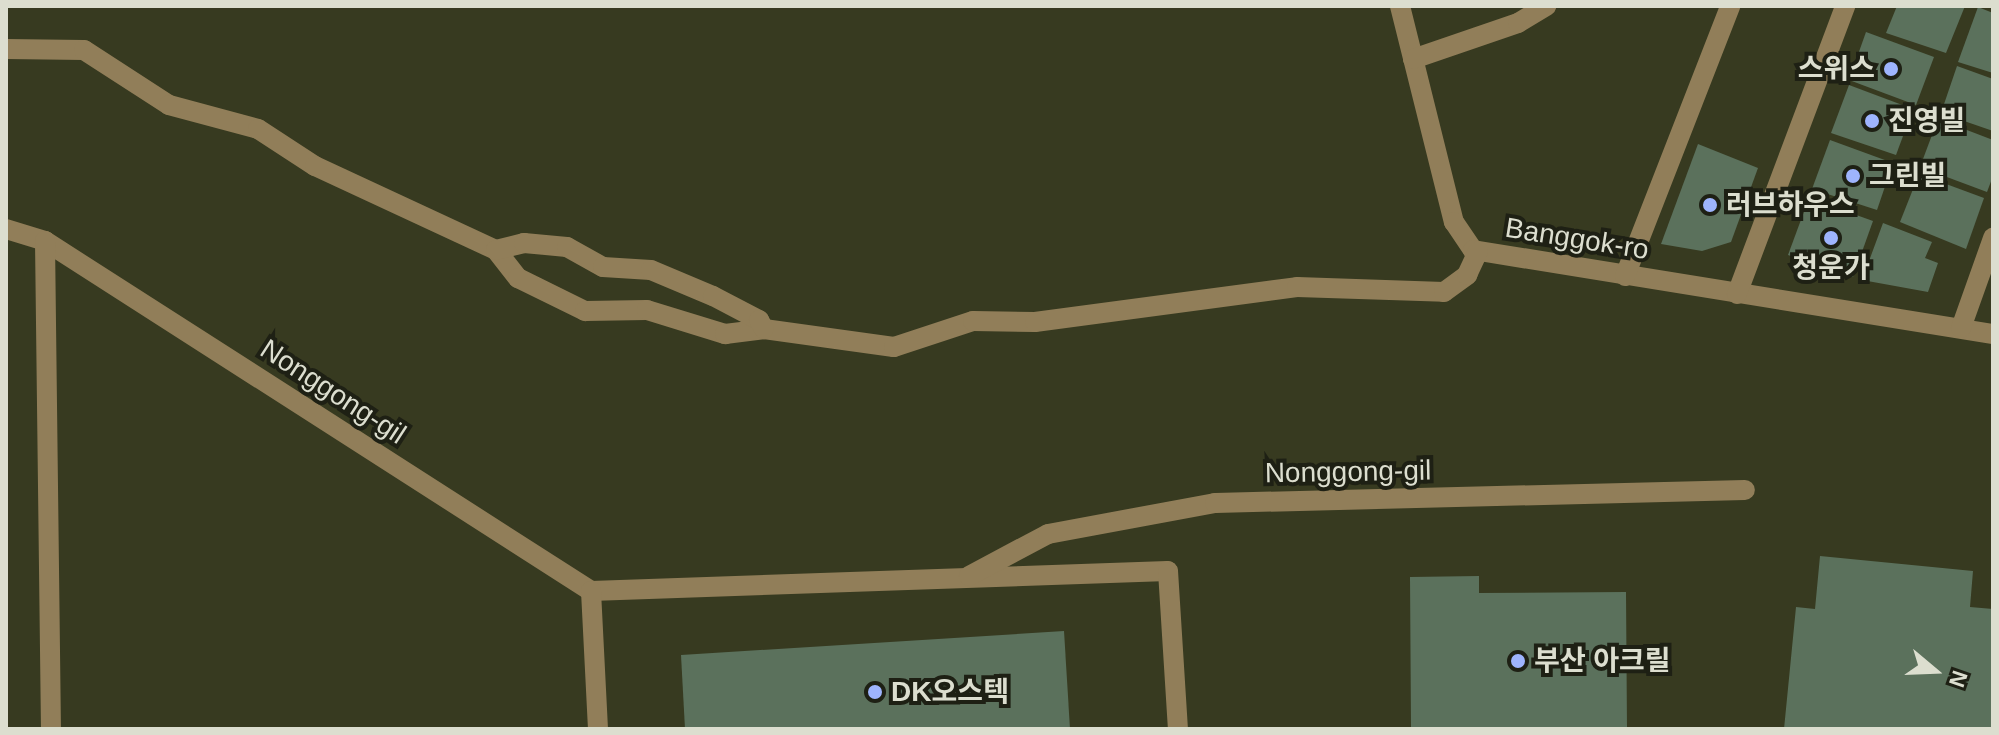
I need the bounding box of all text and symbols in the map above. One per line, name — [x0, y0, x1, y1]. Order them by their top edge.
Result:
place label: 스위스 — [1798, 52, 1875, 86]
marker: 스위스 — [1882, 60, 1900, 78]
place label: 진영빌 — [1888, 104, 1965, 138]
marker: 진영빌 — [1863, 112, 1881, 130]
place label: 그린빌 — [1869, 159, 1946, 193]
marker: 그린빌 — [1844, 167, 1862, 185]
place label: 러브하우스 — [1726, 188, 1855, 222]
marker: 러브하우스 — [1701, 196, 1719, 214]
street label: Banggok-ro — [1503, 211, 1651, 267]
marker: 청운가 — [1822, 229, 1840, 247]
place label: 청운가 — [1792, 251, 1870, 285]
street label: Nonggong-gil — [254, 333, 412, 451]
street label: Nonggong-gil — [1264, 454, 1432, 490]
north arrow — [1895, 631, 1975, 711]
place label: 부산 아크릴 — [1534, 644, 1671, 678]
marker: 부산 아크릴 — [1509, 652, 1527, 670]
text: N — [1944, 667, 1973, 691]
place label: DK오스텍 — [891, 675, 1009, 709]
marker: DK오스텍 — [866, 683, 884, 701]

